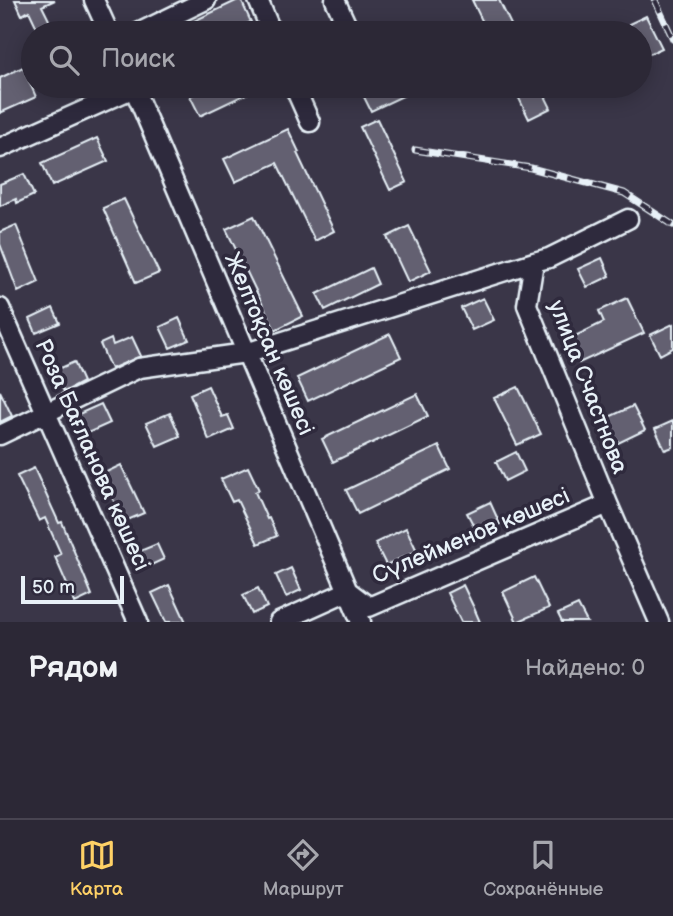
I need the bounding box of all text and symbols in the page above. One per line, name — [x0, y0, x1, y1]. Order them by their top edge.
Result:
search box — [21, 21, 652, 98]
icon: search — [45, 41, 83, 79]
text: Поиск — [101, 44, 175, 75]
street label: Желтоқсан көшесі — [218, 249, 320, 439]
street label: улица Счастнова — [542, 296, 634, 478]
street label: Роза Бағланова көшесі — [28, 335, 156, 575]
street label: Сүлейменов көшесі — [368, 482, 574, 590]
scale bar — [21, 573, 124, 605]
text: 50 m — [32, 576, 75, 599]
text: Рядом — [28, 650, 118, 686]
text: Найдено: 0 — [525, 654, 645, 682]
tab: Карта — [70, 836, 123, 901]
tab: Маршрут — [263, 836, 344, 901]
tab: Сохранённые — [483, 836, 603, 901]

